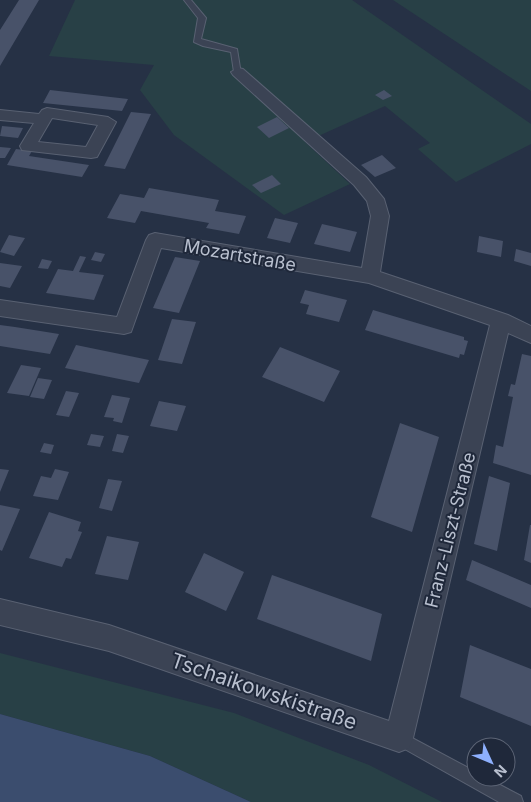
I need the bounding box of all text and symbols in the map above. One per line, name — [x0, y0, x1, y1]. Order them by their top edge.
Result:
street label: Mozartstraße — [182, 235, 298, 275]
street label: Franz-Liszt-Straße — [421, 450, 479, 610]
street label: Tschaikowskistraße — [168, 647, 360, 735]
north arrow — [466, 737, 516, 787]
text: N — [491, 762, 511, 781]

